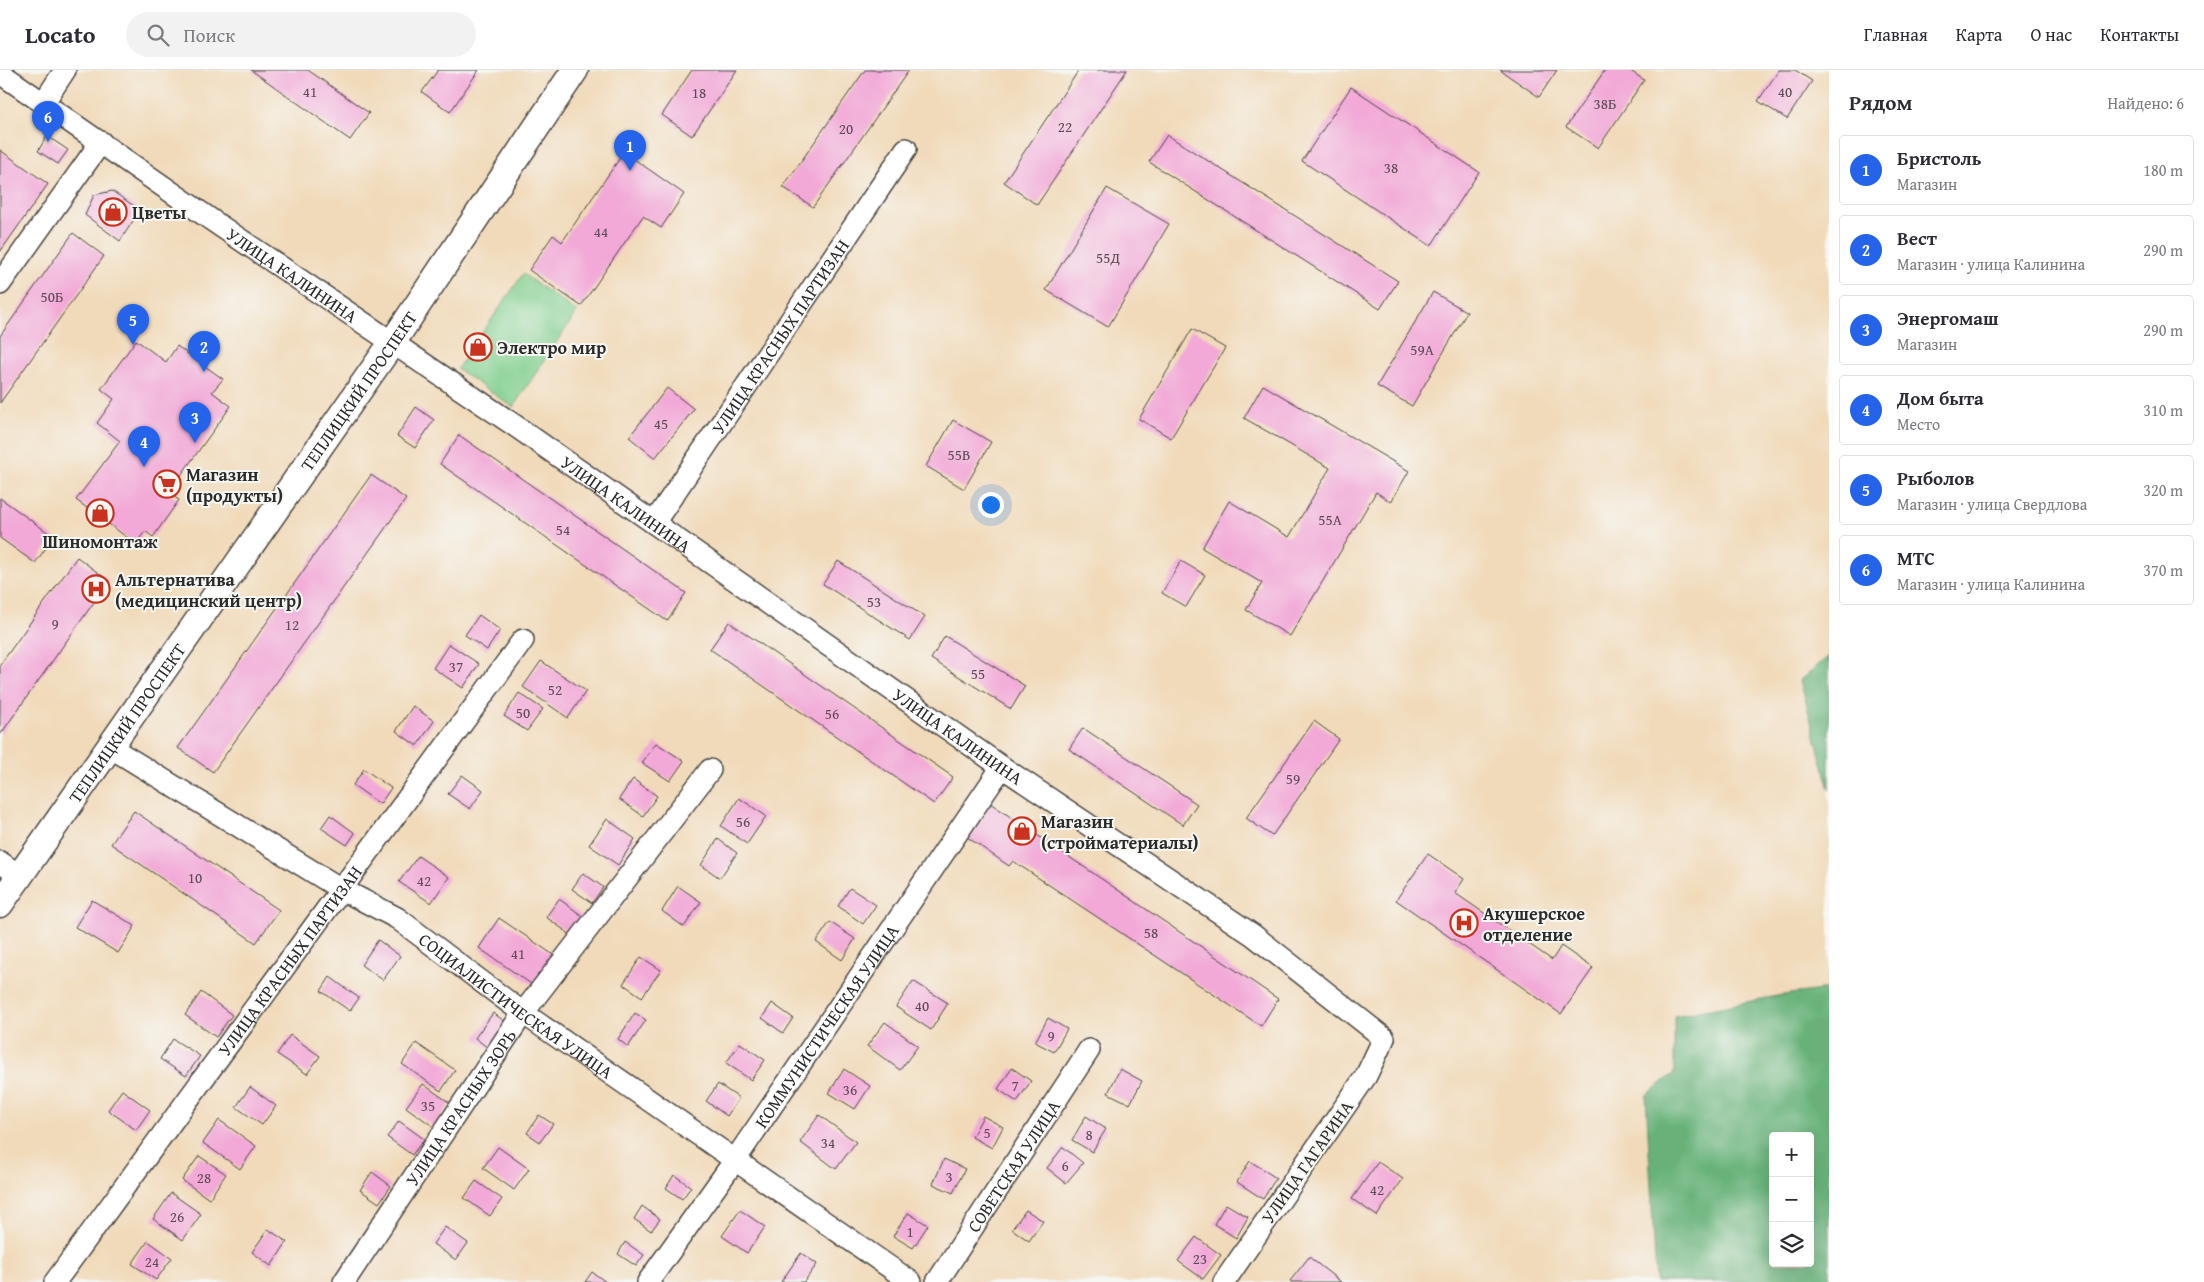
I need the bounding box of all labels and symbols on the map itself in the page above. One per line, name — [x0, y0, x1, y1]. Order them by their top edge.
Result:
house number: 41 — [303, 81, 317, 102]
house number: 40 — [1778, 81, 1792, 102]
house number: 18 — [692, 82, 706, 103]
house number: 38Б — [1594, 93, 1616, 114]
pin: 6 — [32, 101, 64, 142]
house number: 22 — [1058, 116, 1072, 137]
house number: 20 — [839, 118, 853, 139]
pin: 1 — [614, 130, 646, 171]
house number: 38 — [1384, 157, 1398, 178]
shop icon: Цветы — [98, 197, 128, 227]
place label: Цветы — [132, 199, 186, 226]
street label: УЛИЦА КАЛИНИНА — [221, 220, 363, 329]
house number: 44 — [594, 221, 608, 242]
street label: УЛИЦА КРАСНЫХ ПАРТИЗАН — [704, 233, 855, 439]
house number: 55Д — [1096, 247, 1120, 268]
house number: 50Б — [41, 286, 63, 307]
pin: 5 — [117, 304, 149, 345]
street label: ТЕПЛИЦКИЙ ПРОСПЕКТ — [293, 305, 423, 476]
pin: 2 — [188, 331, 220, 372]
shop icon: Электро мир — [463, 332, 493, 362]
place label: Электро мир — [497, 334, 606, 361]
house number: 59А — [1410, 339, 1434, 360]
pin: 3 — [179, 402, 211, 443]
house number: 45 — [654, 413, 668, 434]
pin: 4 — [128, 426, 160, 467]
house number: 55В — [948, 444, 970, 465]
street label: УЛИЦА КАЛИНИНА — [556, 449, 697, 559]
place label: Магазин (продукты) — [186, 461, 283, 509]
supermarket icon: Магазин (продукты) — [152, 469, 182, 499]
your location — [978, 492, 1004, 518]
shop icon: Шиномонтаж — [85, 498, 115, 528]
house number: 55А — [1318, 509, 1342, 530]
house number: 54 — [556, 519, 570, 540]
place label: Шиномонтаж — [43, 528, 158, 555]
place label: Альтернатива (медицинский центр) — [115, 566, 302, 614]
hospital icon: Альтернатива (медицинский центр) — [81, 574, 111, 604]
house number: 53 — [867, 591, 881, 612]
house number: 9 — [51, 613, 59, 634]
house number: 12 — [285, 614, 299, 635]
street label: ТЕПЛИЦКИЙ ПРОСПЕКТ — [61, 638, 192, 808]
house number: 37 — [449, 656, 463, 677]
house number: 55 — [971, 663, 985, 684]
house number: 52 — [548, 679, 562, 700]
street label: УЛИЦА КАЛИНИНА — [887, 681, 1029, 791]
house number: 50 — [516, 702, 530, 723]
house number: 56 — [825, 703, 839, 724]
house number: 59 — [1286, 768, 1300, 789]
place label: Магазин (стройматериалы) — [1041, 808, 1199, 856]
house number: 56 — [736, 811, 750, 832]
shop icon: Магазин (стройматериалы) — [1007, 816, 1037, 846]
street label: УЛИЦА КРАСНЫХ ПАРТИЗАН — [211, 859, 368, 1061]
house number: 10 — [188, 867, 202, 888]
house number: 42 — [417, 870, 431, 891]
place label: Акушерское отделение — [1483, 900, 1585, 948]
hospital icon: Акушерское отделение — [1449, 908, 1479, 938]
street label: КОММУНИСТИЧЕСКАЯ УЛИЦА — [747, 919, 905, 1133]
house number: 58 — [1144, 922, 1158, 943]
street label: СОЦИАЛИСТИЧЕСКАЯ УЛИЦА — [413, 926, 619, 1085]
house number: 41 — [511, 943, 525, 964]
house number: 40 — [915, 995, 929, 1016]
street label: УЛИЦА КРАСНЫХ ЗОРЬ — [398, 1023, 522, 1191]
house number: 9 — [1047, 1025, 1055, 1046]
house number: 7 — [1011, 1075, 1019, 1096]
house number: 36 — [843, 1079, 857, 1100]
street label: СОВЕТСКАЯ УЛИЦА — [960, 1094, 1067, 1237]
house number: 35 — [421, 1095, 435, 1116]
street label: УЛИЦА ГАГАРИНА — [1254, 1095, 1360, 1229]
house number: 5 — [983, 1122, 991, 1143]
house number: 8 — [1085, 1124, 1093, 1145]
house number: 34 — [821, 1132, 835, 1153]
house number: 6 — [1061, 1155, 1069, 1176]
house number: 3 — [945, 1166, 953, 1187]
house number: 28 — [197, 1167, 211, 1188]
house number: 42 — [1370, 1179, 1384, 1200]
house number: 26 — [170, 1206, 184, 1227]
house number: 1 — [906, 1221, 914, 1242]
house number: 23 — [1193, 1248, 1207, 1269]
house number: 24 — [145, 1251, 159, 1272]

